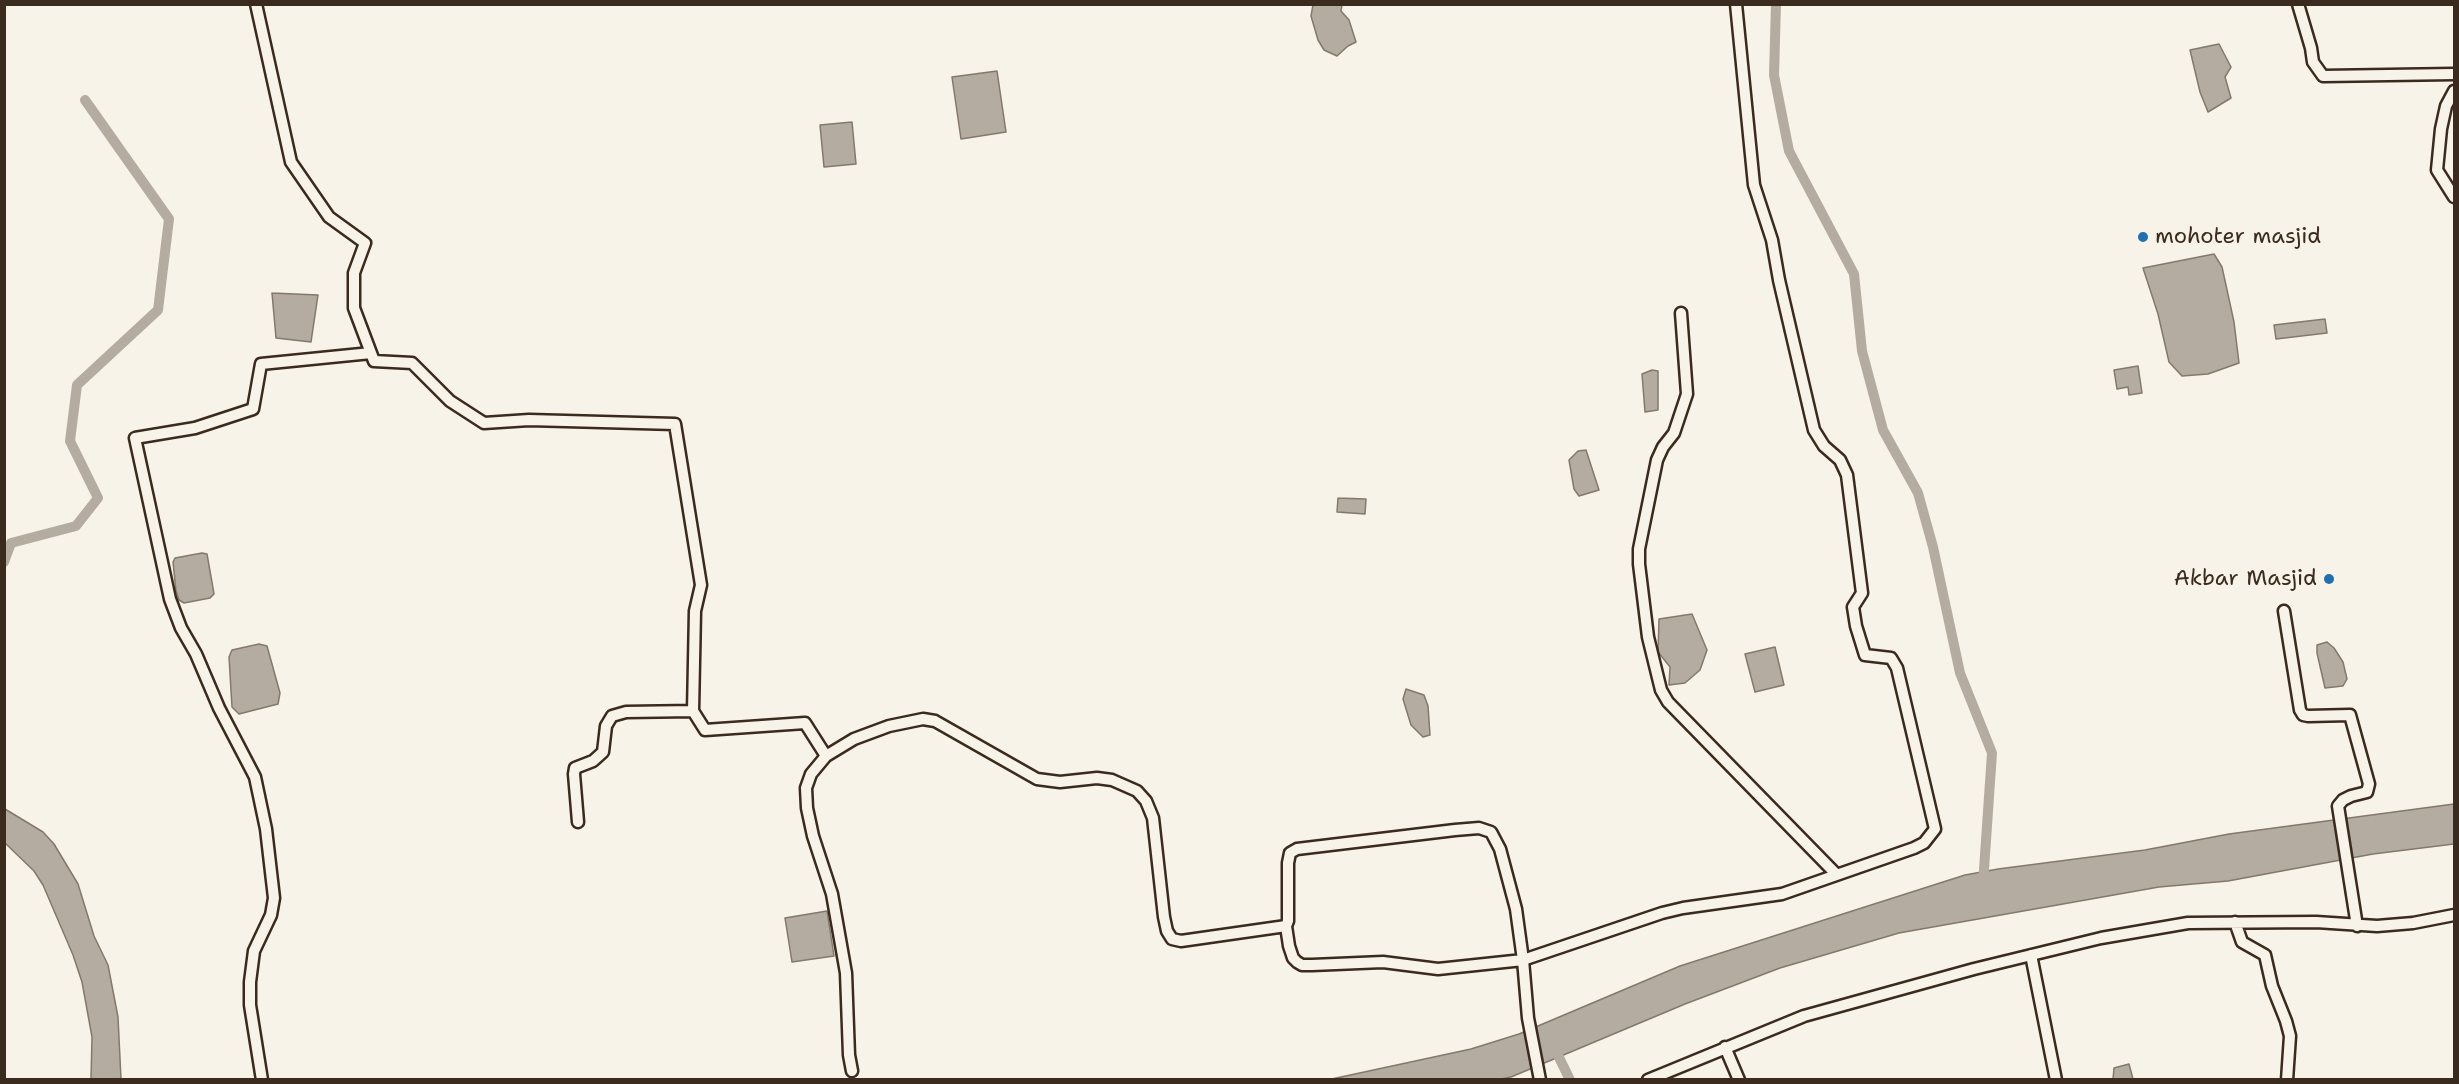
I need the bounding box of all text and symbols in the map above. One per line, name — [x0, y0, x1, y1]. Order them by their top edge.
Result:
place label: mohoter masjid — [2155, 224, 2321, 250]
marker: mohoter masjid — [2136, 230, 2150, 244]
place label: Akbar Masjid — [2174, 566, 2317, 592]
marker: Akbar Masjid — [2322, 572, 2336, 586]

